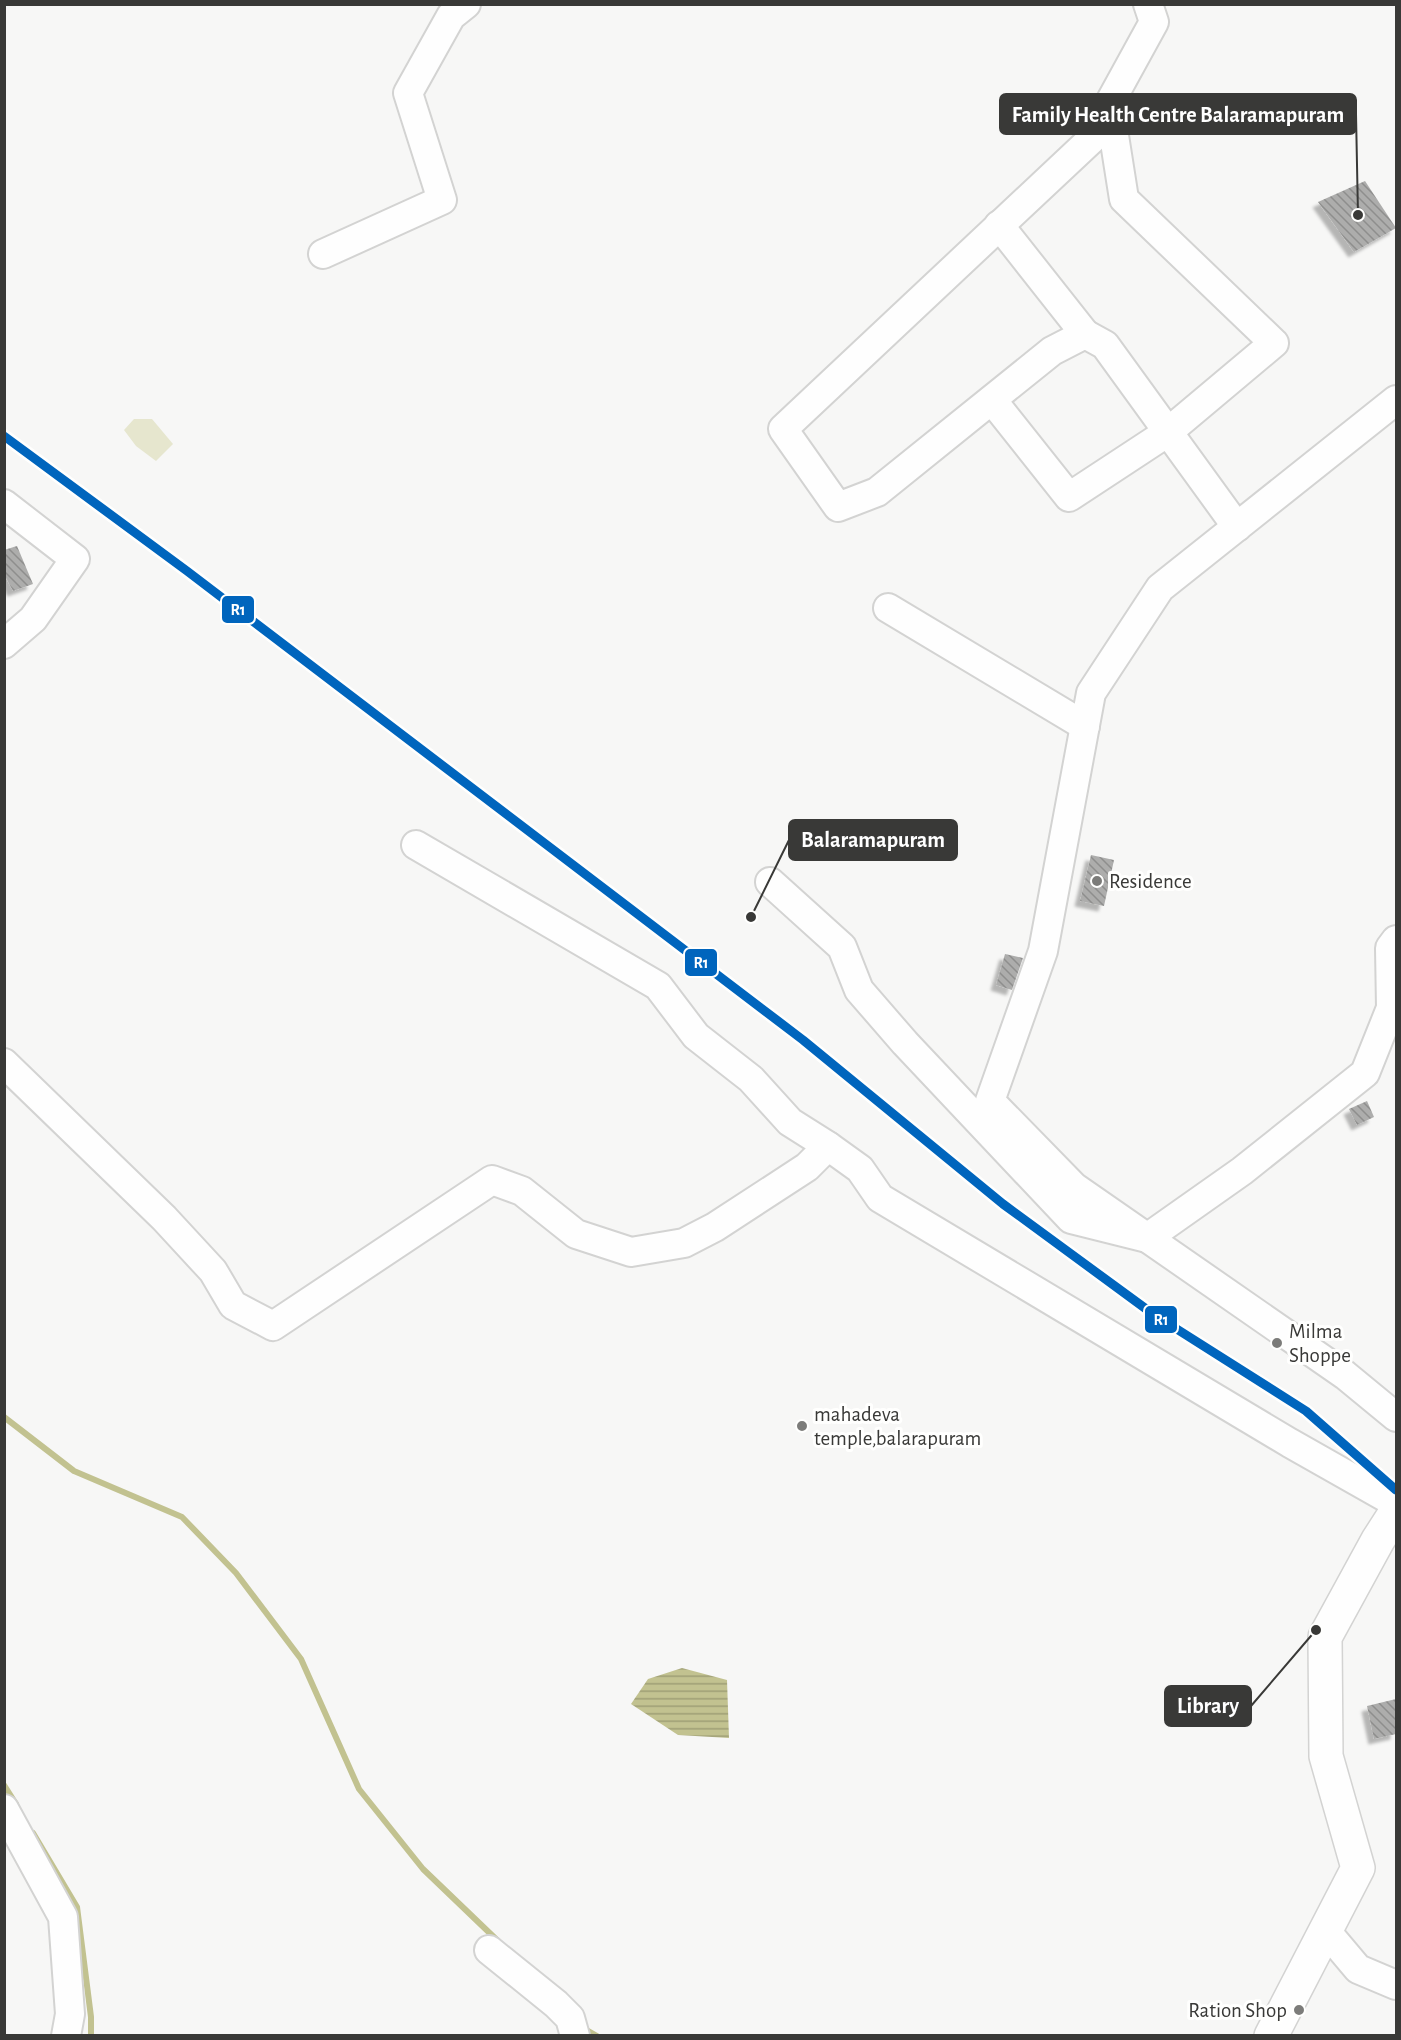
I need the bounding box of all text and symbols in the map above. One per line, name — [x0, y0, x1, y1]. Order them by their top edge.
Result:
callout: Family Health Centre Balaramapuram — [1000, 94, 1356, 134]
text: Family Health Centre Balaramapuram — [1012, 104, 1344, 127]
line badge: R1 — [221, 595, 255, 624]
text: R1 — [230, 602, 246, 618]
callout: Balaramapuram — [789, 820, 957, 860]
text: Balaramapuram — [801, 829, 945, 851]
place label: Residence — [1109, 871, 1192, 892]
marker: Residence — [1090, 874, 1104, 888]
line badge: R1 — [684, 948, 718, 977]
text: R1 — [693, 955, 709, 971]
line badge: R1 — [1144, 1305, 1178, 1334]
text: R1 — [1153, 1312, 1169, 1328]
place label: Milma Shoppe — [1289, 1321, 1351, 1366]
marker: Milma Shoppe — [1270, 1336, 1284, 1350]
place label: mahadeva temple,balarapuram — [814, 1404, 981, 1449]
marker: mahadeva temple,balarapuram — [795, 1419, 809, 1433]
callout: Library — [1165, 1686, 1251, 1726]
text: Library — [1177, 1695, 1239, 1718]
place label: Ration Shop — [1188, 2000, 1287, 2021]
marker: Ration Shop — [1292, 2003, 1306, 2017]

